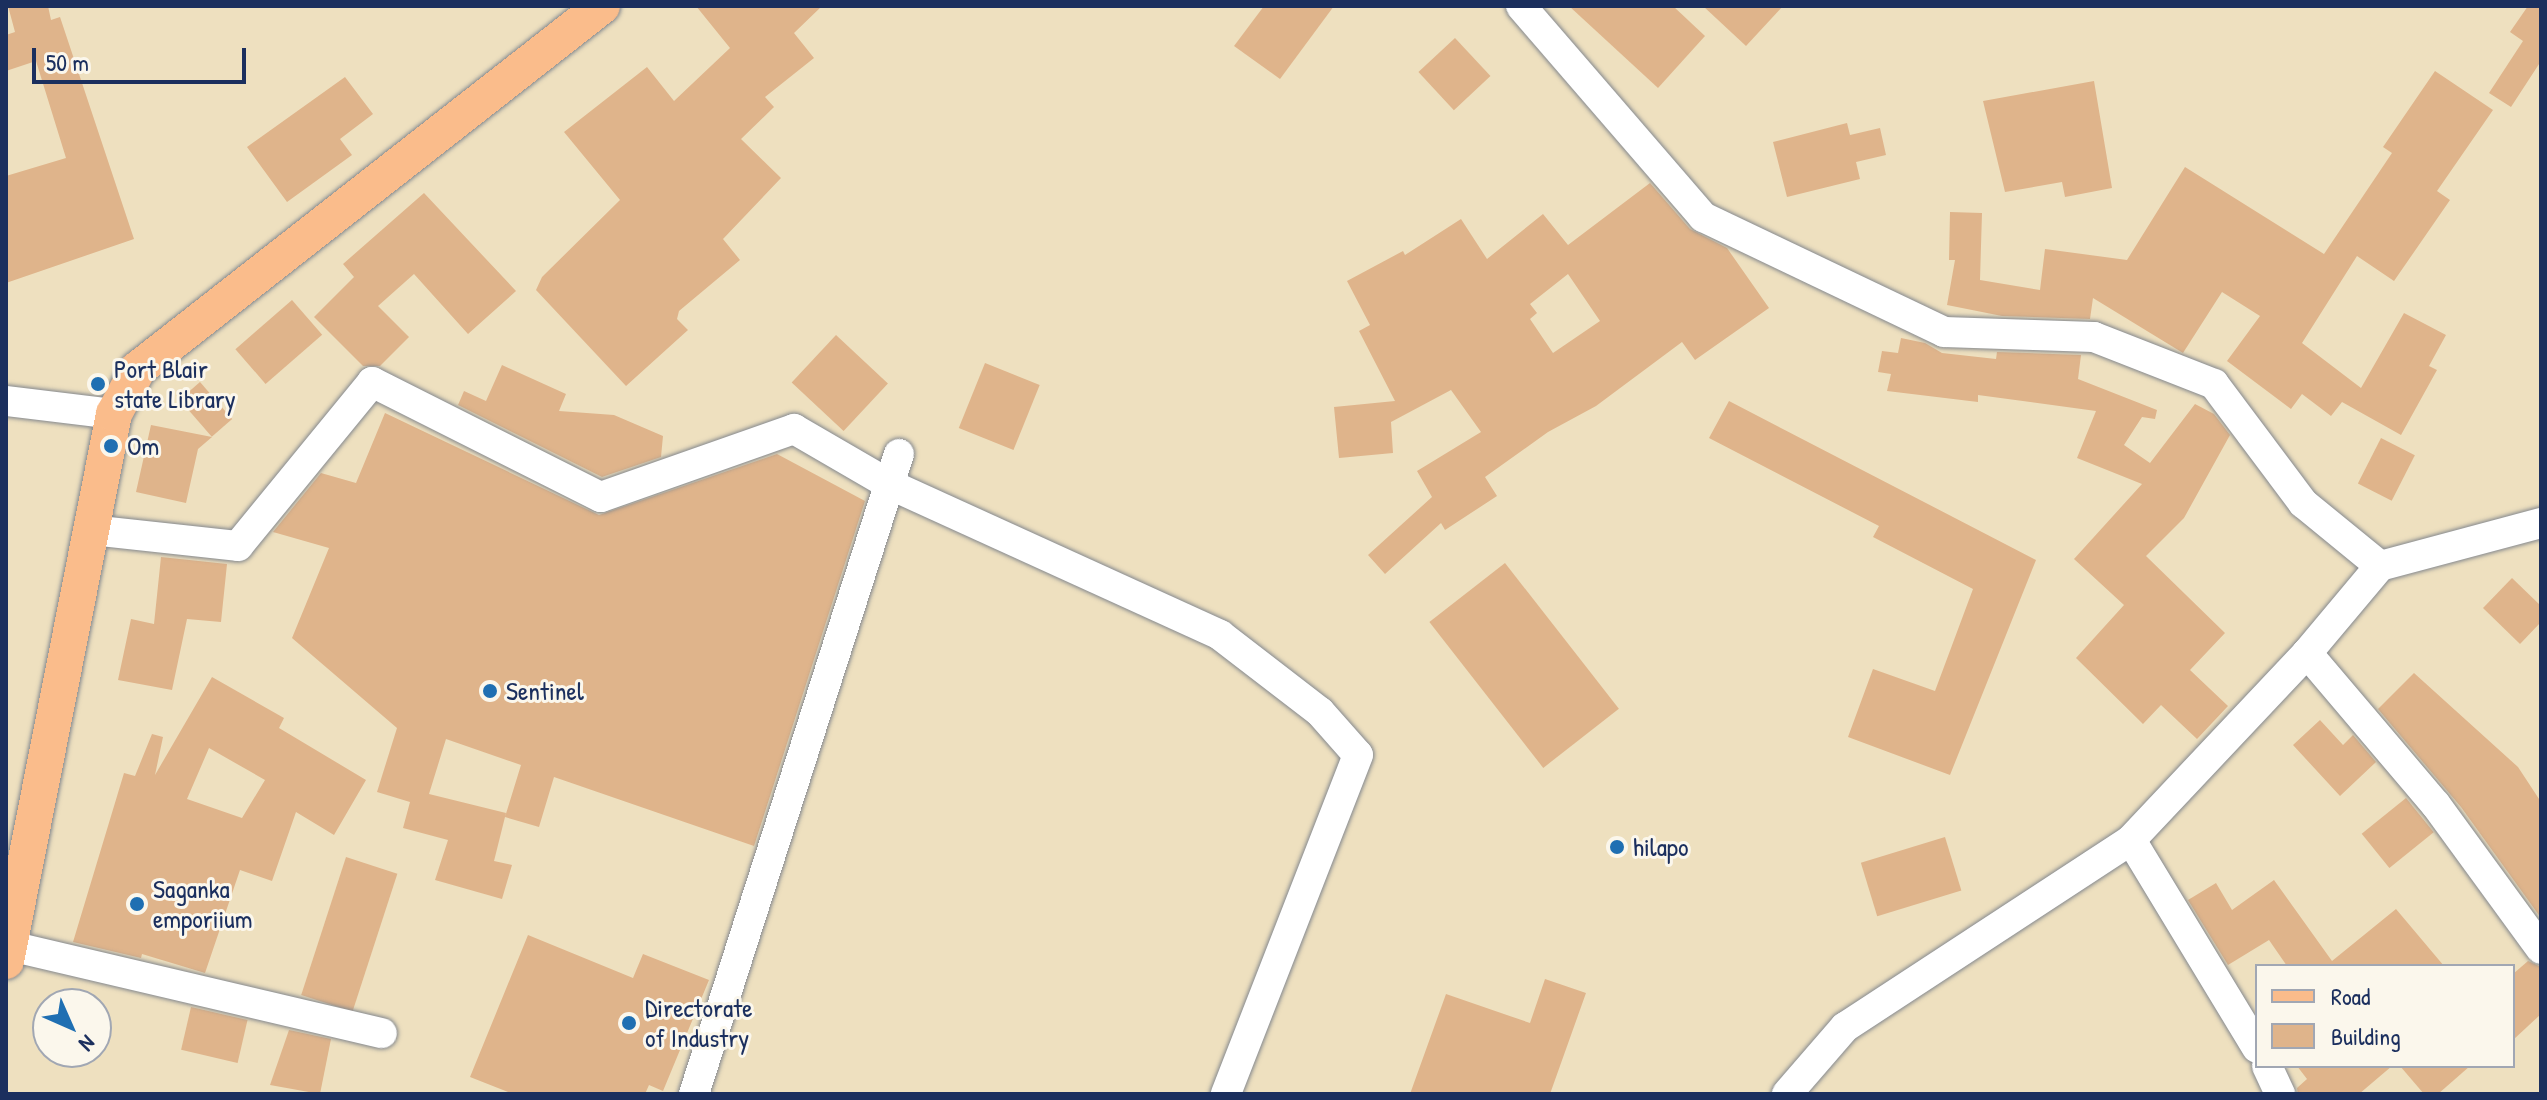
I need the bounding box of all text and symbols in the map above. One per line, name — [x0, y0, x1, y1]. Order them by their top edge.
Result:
scale bar — [36, 32, 250, 82]
text: 50 m — [46, 46, 89, 78]
place label: Port Blair state Library — [114, 353, 236, 414]
marker: Port Blair state Library — [89, 375, 107, 393]
place label: Om — [127, 430, 159, 462]
marker: Om — [102, 437, 120, 455]
place label: Sentinel — [506, 675, 584, 707]
marker: Sentinel — [481, 682, 499, 700]
place label: hilapo — [1633, 831, 1688, 863]
marker: hilapo — [1608, 838, 1626, 856]
place label: Saganka emporiium — [153, 873, 252, 934]
marker: Saganka emporiium — [128, 895, 146, 913]
legend — [2255, 964, 2515, 1068]
text: Road — [2331, 980, 2370, 1012]
north arrow — [32, 988, 112, 1068]
place label: Directorate of Industry — [645, 992, 753, 1054]
marker: Directorate of Industry — [620, 1014, 638, 1032]
text: Building — [2331, 1020, 2401, 1052]
text: N — [73, 1029, 102, 1058]

